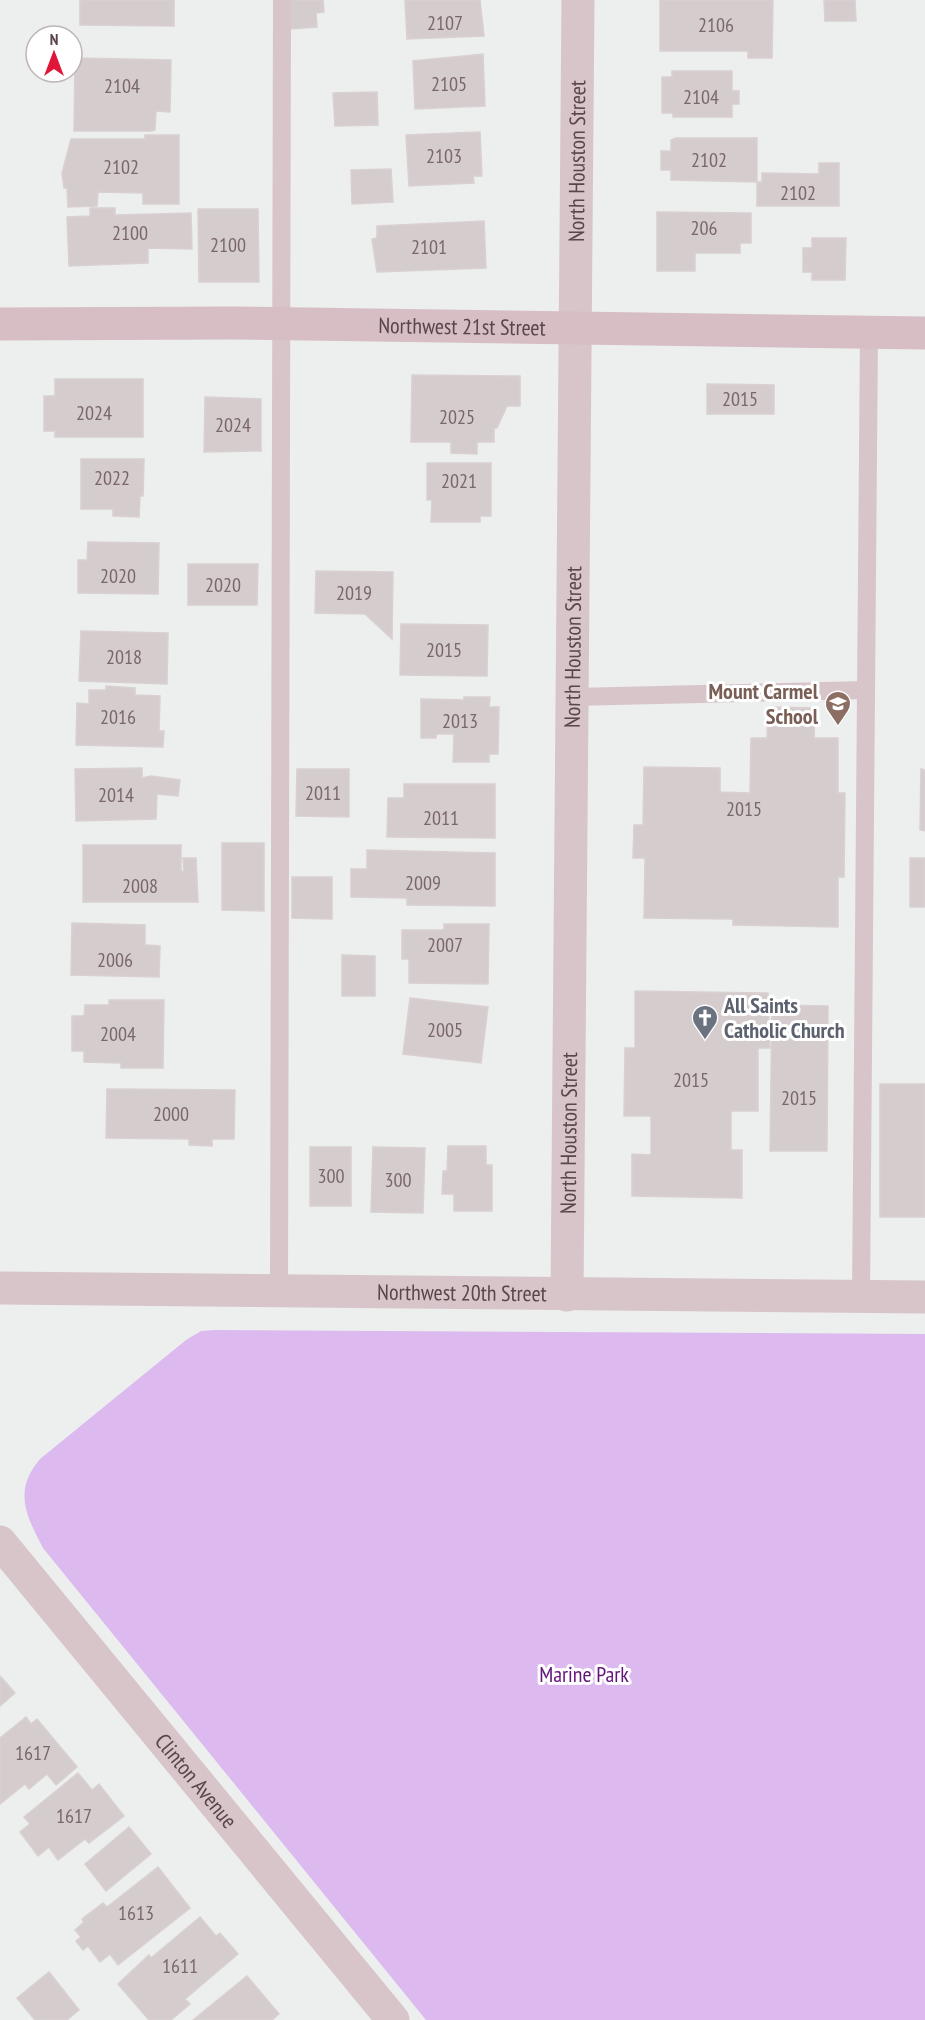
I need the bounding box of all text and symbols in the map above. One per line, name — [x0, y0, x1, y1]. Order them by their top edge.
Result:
house number: 2107 — [427, 10, 463, 36]
house number: 2106 — [698, 12, 734, 38]
north arrow — [24, 24, 84, 84]
text: N — [50, 29, 58, 49]
house number: 2105 — [431, 71, 467, 97]
house number: 2104 — [104, 73, 140, 99]
street label: North Houston Street — [562, 80, 591, 242]
house number: 2104 — [683, 84, 719, 110]
house number: 2103 — [426, 143, 462, 169]
house number: 2102 — [691, 147, 727, 173]
house number: 2102 — [103, 154, 139, 180]
house number: 2102 — [780, 180, 816, 206]
house number: 206 — [691, 215, 718, 241]
house number: 2100 — [112, 220, 148, 246]
house number: 2100 — [210, 232, 246, 258]
house number: 2101 — [411, 234, 447, 260]
street label: Northwest 21st Street — [378, 311, 546, 342]
house number: 2015 — [722, 386, 758, 412]
house number: 2024 — [76, 400, 112, 426]
house number: 2025 — [439, 404, 475, 430]
house number: 2024 — [215, 412, 251, 438]
house number: 2022 — [94, 465, 130, 491]
house number: 2021 — [441, 468, 477, 494]
house number: 2020 — [100, 563, 136, 589]
street label: North Houston Street — [558, 566, 587, 728]
house number: 2020 — [205, 572, 241, 598]
house number: 2019 — [336, 580, 372, 606]
house number: 2015 — [426, 637, 462, 663]
house number: 2018 — [106, 644, 142, 670]
place label: Mount Carmel School — [709, 677, 819, 730]
school or university icon: Mount Carmel School — [823, 689, 853, 727]
house number: 2016 — [100, 704, 136, 730]
house number: 2013 — [442, 708, 478, 734]
house number: 2011 — [305, 780, 341, 806]
house number: 2014 — [98, 782, 134, 808]
house number: 2015 — [726, 796, 762, 822]
house number: 2011 — [423, 805, 459, 831]
house number: 2009 — [405, 870, 441, 896]
house number: 2008 — [122, 873, 158, 899]
house number: 2007 — [427, 932, 463, 958]
house number: 2006 — [97, 947, 133, 973]
place label: All Saints Catholic Church — [723, 991, 845, 1044]
church icon: All Saints Catholic Church — [690, 1003, 720, 1041]
house number: 2005 — [427, 1017, 463, 1043]
house number: 2004 — [100, 1021, 136, 1047]
street label: North Houston Street — [554, 1052, 583, 1214]
house number: 2015 — [673, 1067, 709, 1093]
house number: 2015 — [781, 1085, 817, 1111]
house number: 2000 — [153, 1101, 189, 1127]
house number: 300 — [318, 1163, 345, 1189]
house number: 300 — [385, 1167, 412, 1193]
street label: Northwest 20th Street — [377, 1278, 547, 1307]
park label: Marine Park — [539, 1660, 629, 1688]
street label: Clinton Avenue — [149, 1728, 243, 1834]
house number: 1617 — [15, 1740, 51, 1766]
house number: 1617 — [56, 1803, 92, 1829]
house number: 1613 — [118, 1900, 154, 1926]
house number: 1611 — [162, 1953, 198, 1979]

